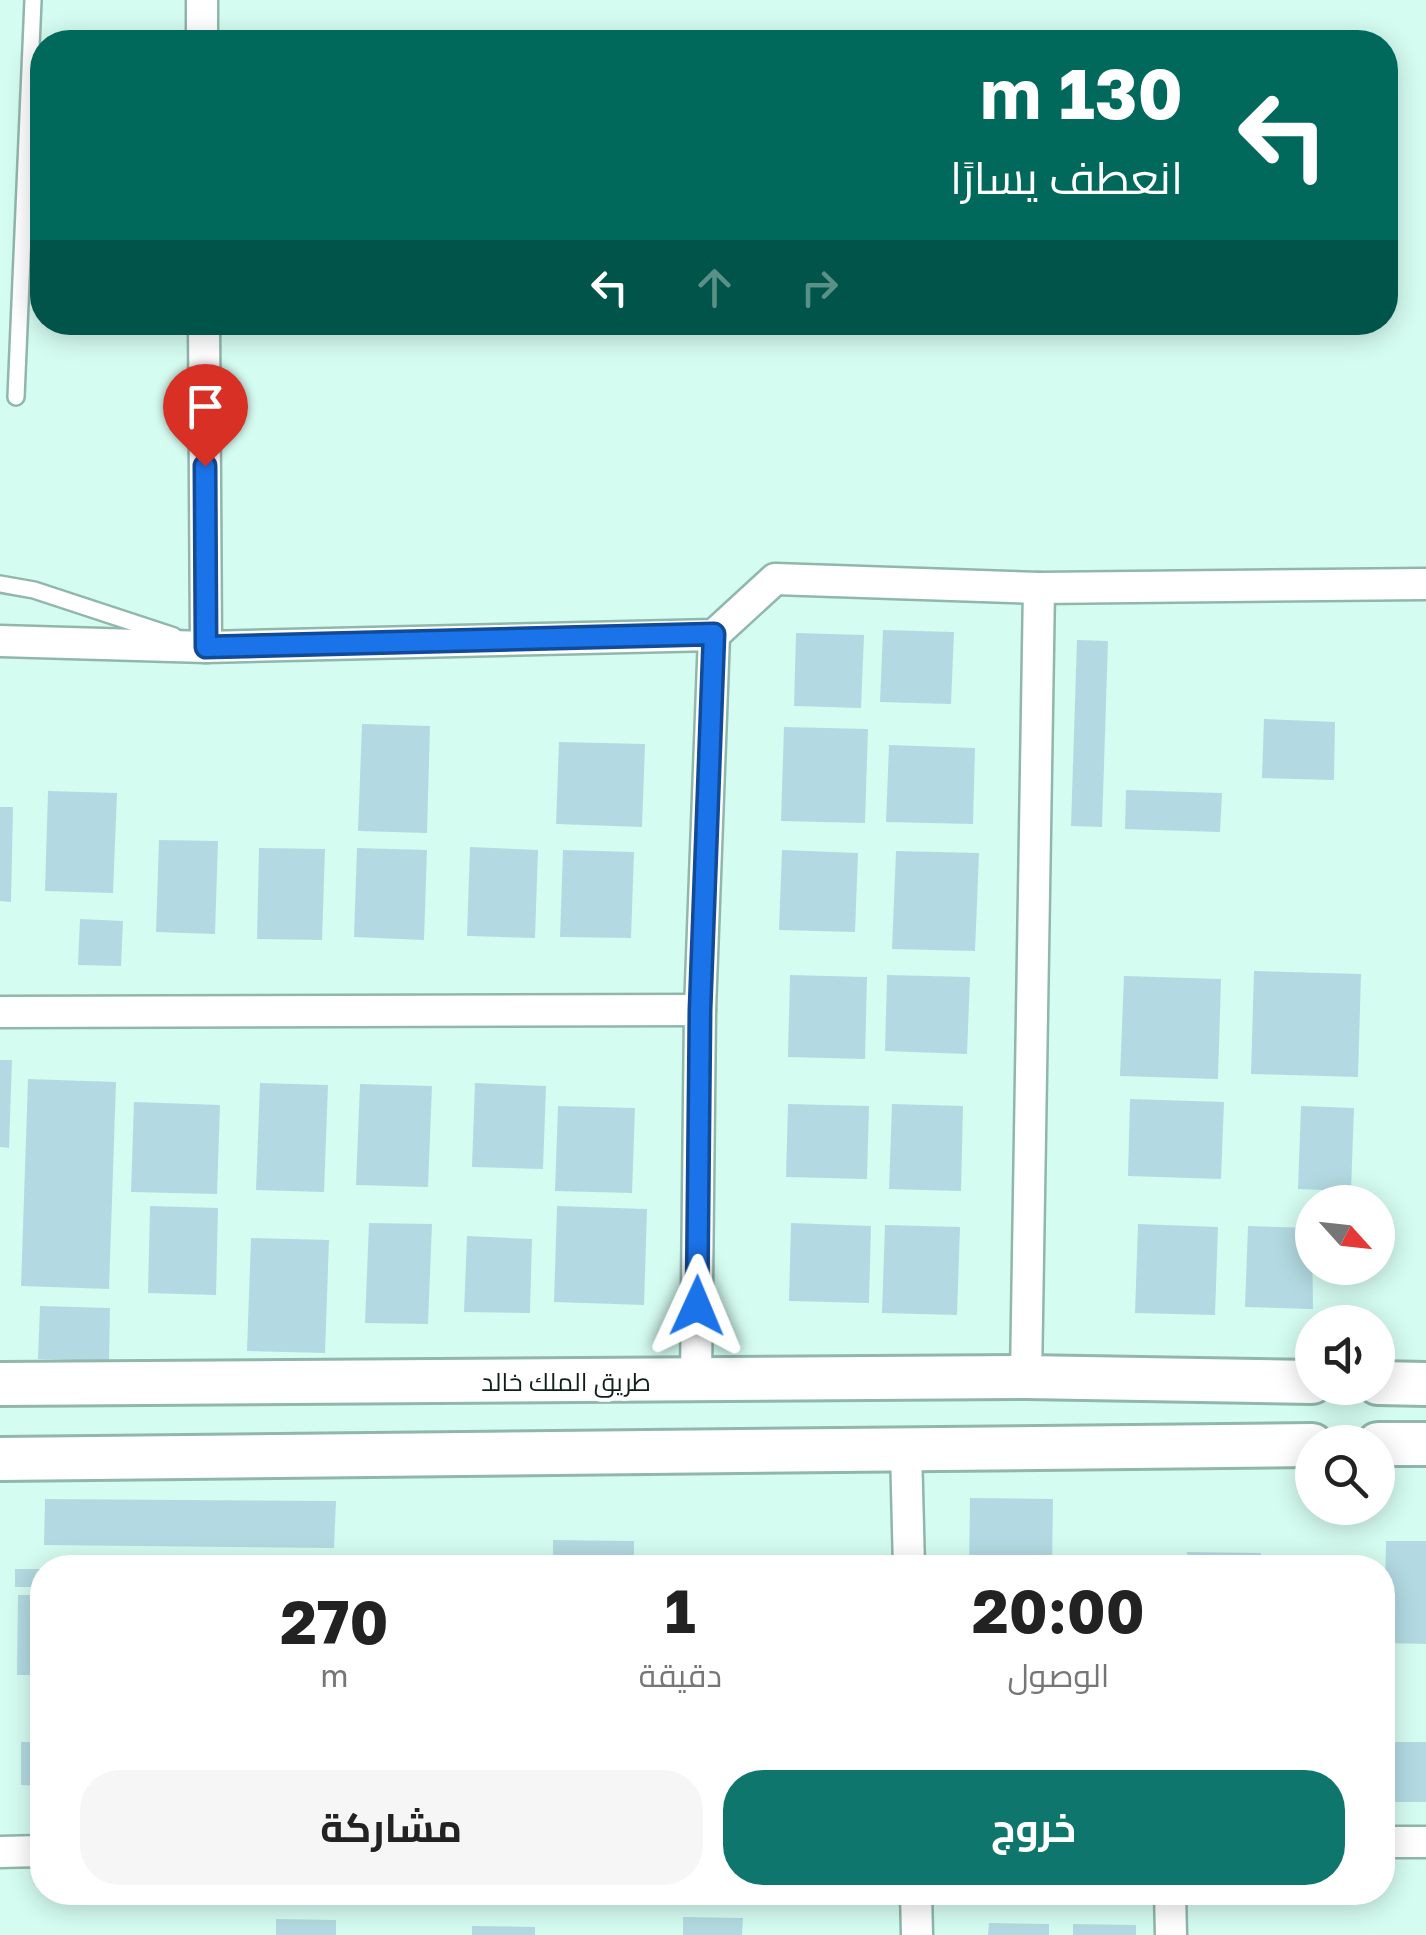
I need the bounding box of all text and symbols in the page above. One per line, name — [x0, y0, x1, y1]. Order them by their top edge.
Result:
text: 130 m — [980, 50, 1183, 134]
icon: left — [1218, 70, 1348, 200]
text: انعطف يسارًا — [950, 150, 1183, 204]
icon: left — [582, 260, 637, 315]
icon: ahead — [687, 260, 742, 315]
icon: right — [792, 260, 847, 315]
pin — [163, 364, 248, 467]
icon: arrive — [178, 379, 233, 434]
north arrow — [1295, 1185, 1395, 1285]
map controls — [1295, 1185, 1395, 1525]
position arrow — [645, 1254, 749, 1358]
button: sound — [1295, 1305, 1395, 1405]
street label: طريق الملك خالد — [481, 1366, 651, 1398]
button: search — [1295, 1425, 1395, 1525]
text: 1 — [665, 1574, 696, 1646]
text: 20:00 — [972, 1574, 1145, 1646]
text: 270 — [280, 1585, 388, 1657]
text: m — [320, 1656, 348, 1694]
text: دقيقة — [639, 1656, 722, 1694]
text: الوصول — [1007, 1656, 1109, 1694]
button: مشاركة — [80, 1770, 703, 1885]
button: خروج — [723, 1770, 1345, 1885]

